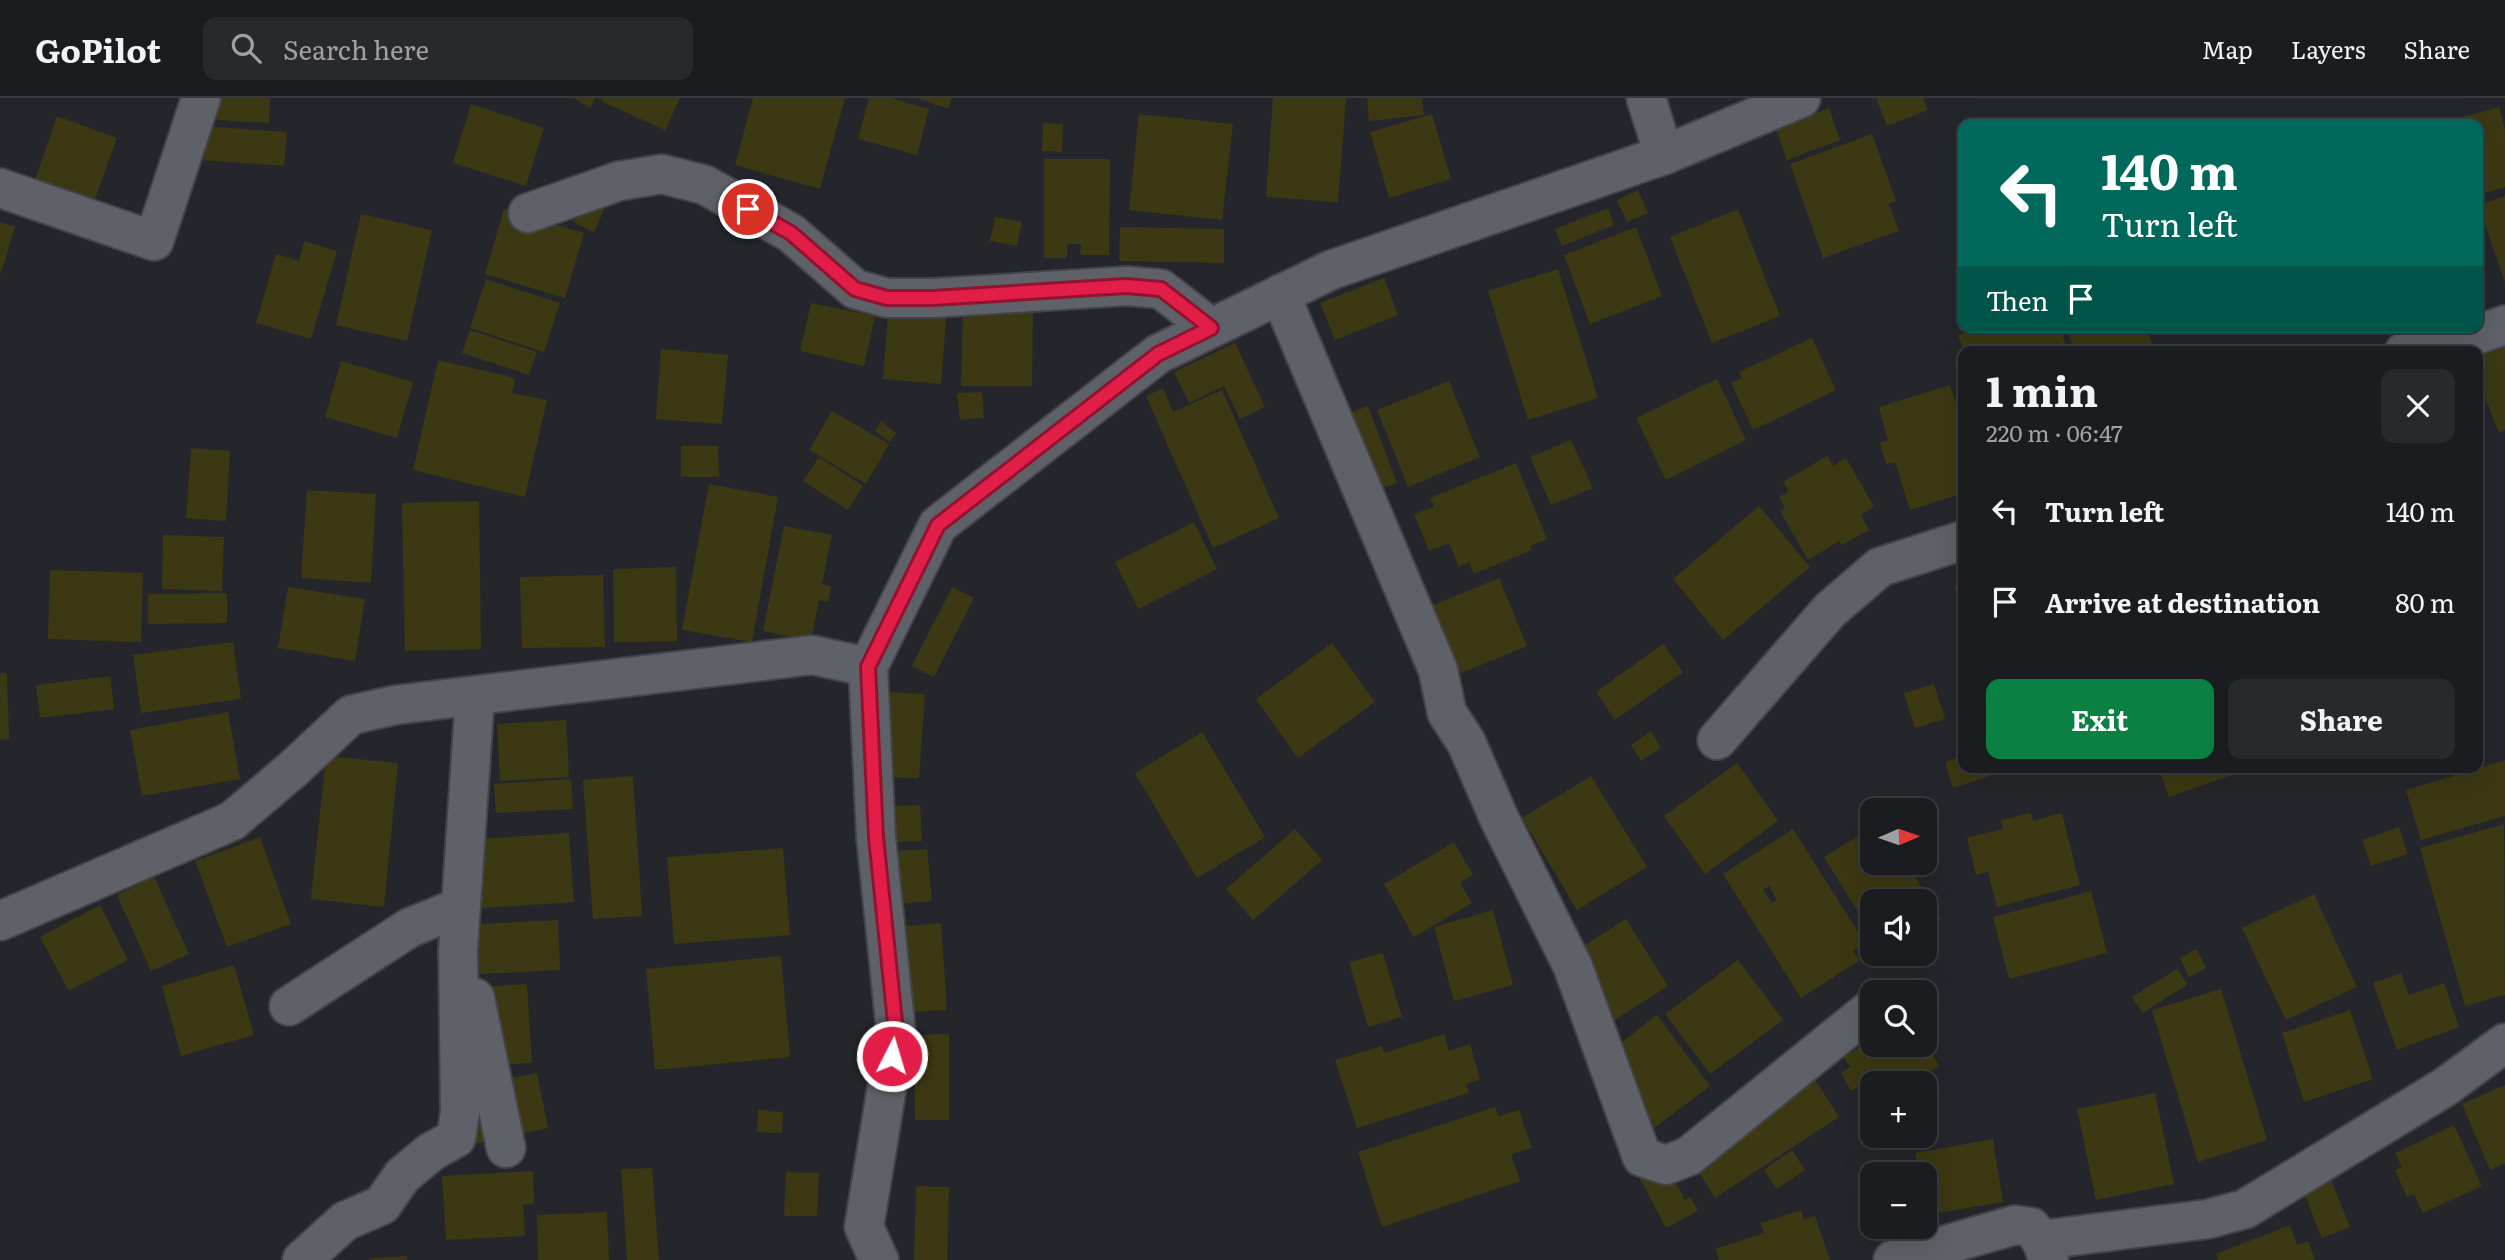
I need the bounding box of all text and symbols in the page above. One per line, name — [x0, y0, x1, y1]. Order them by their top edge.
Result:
search box — [203, 17, 693, 80]
text: GoPilot — [35, 24, 161, 73]
icon: search — [227, 29, 265, 67]
text: Search here — [283, 29, 429, 68]
text: Map — [2202, 31, 2253, 66]
text: Layers — [2291, 31, 2365, 66]
text: Share — [2403, 31, 2470, 66]
text: 140 m — [2101, 132, 2238, 205]
icon: left — [1986, 147, 2077, 238]
pin — [718, 179, 778, 239]
icon: arrive — [729, 190, 767, 228]
text: Turn left — [2101, 199, 2238, 247]
text: Then — [1986, 280, 2048, 319]
icon: arrive — [2062, 280, 2100, 318]
text: 1 min — [1986, 358, 2098, 420]
button: close — [2381, 369, 2455, 443]
text: 220 m · 06:47 — [1986, 415, 2123, 449]
text: Turn left — [2045, 491, 2164, 530]
text: 140 m — [2386, 491, 2455, 530]
icon: left — [1986, 492, 2024, 530]
text: Arrive at destination — [2045, 582, 2320, 621]
text: 80 m — [2395, 582, 2455, 621]
icon: arrive — [1986, 583, 2024, 621]
button: Exit — [1986, 679, 2214, 759]
button: Share — [2228, 679, 2455, 759]
north arrow — [1860, 798, 1937, 875]
map controls — [1860, 798, 1937, 1239]
button: sound — [1860, 889, 1937, 966]
button: search — [1860, 980, 1937, 1057]
position arrow — [855, 1019, 929, 1093]
button: + — [1860, 1071, 1937, 1148]
button: − — [1860, 1162, 1937, 1239]

